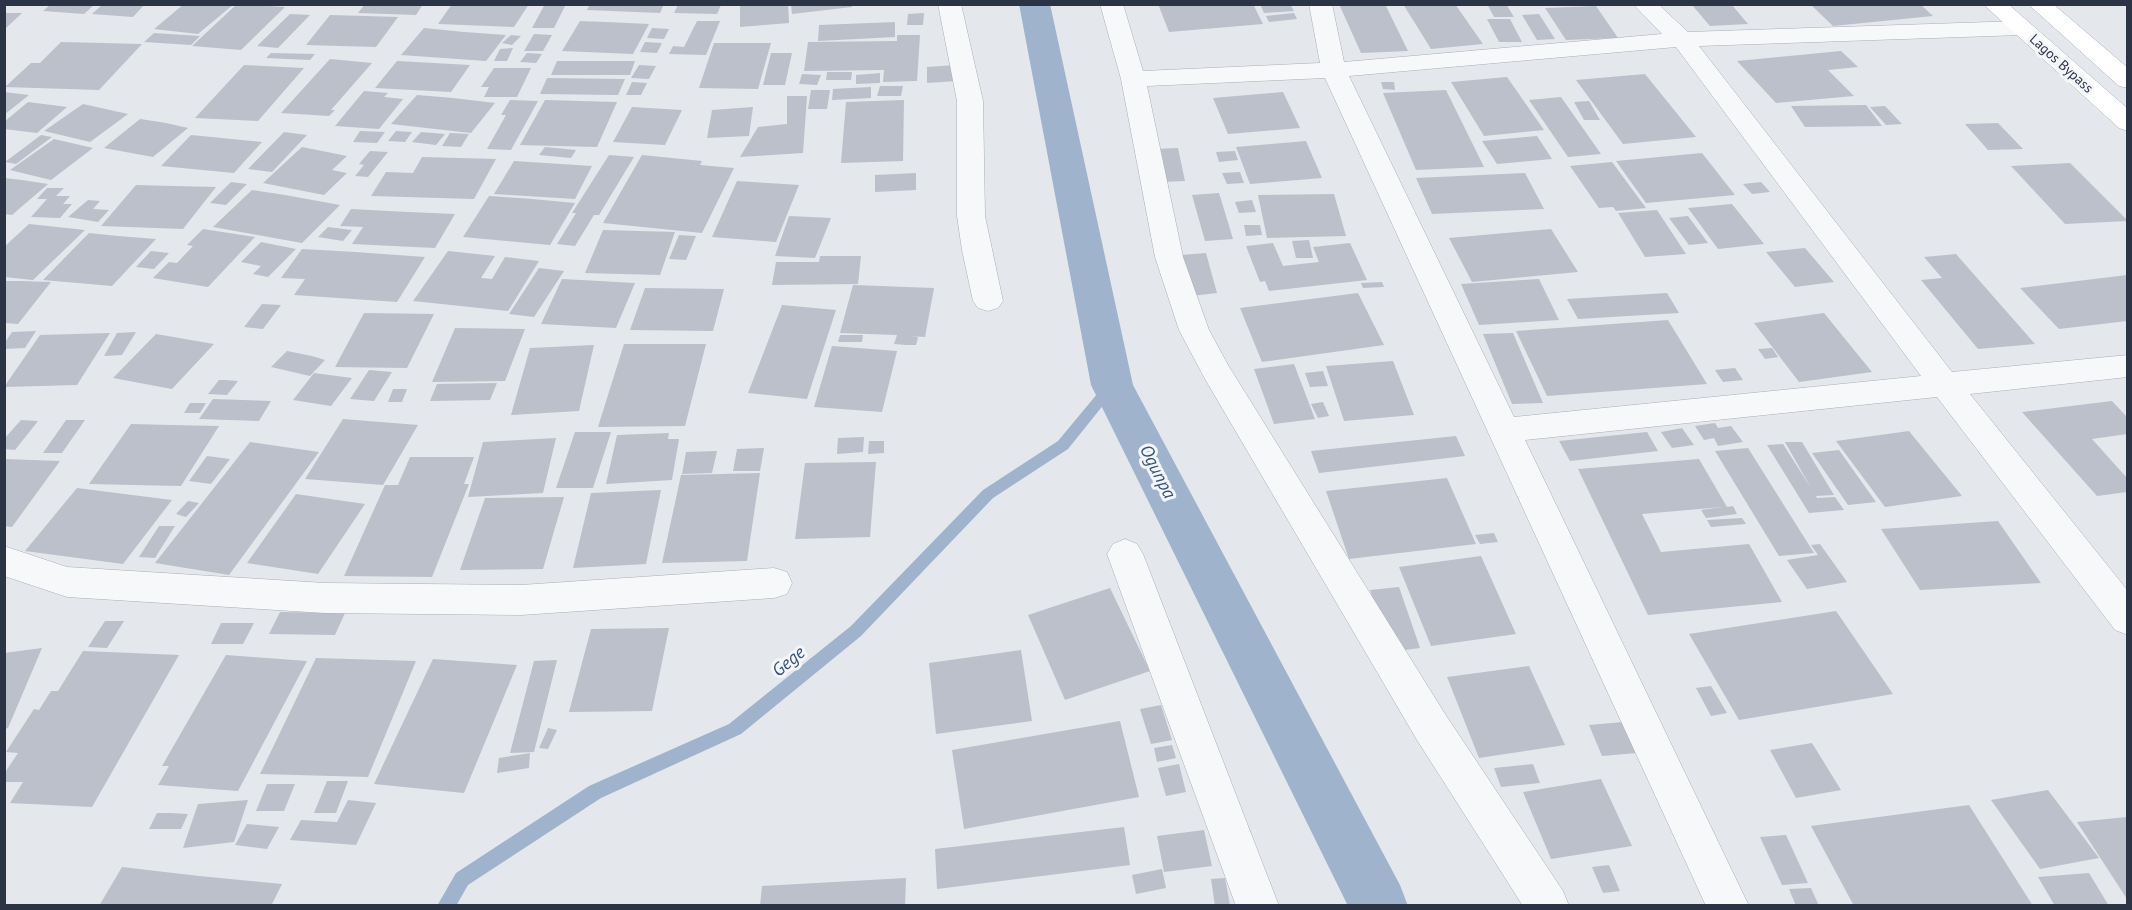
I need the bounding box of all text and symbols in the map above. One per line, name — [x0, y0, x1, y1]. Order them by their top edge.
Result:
street label: Lagos Bypass — [2026, 31, 2096, 97]
water label: Ogunpa — [1134, 442, 1180, 502]
water label: Gege — [768, 642, 810, 682]

